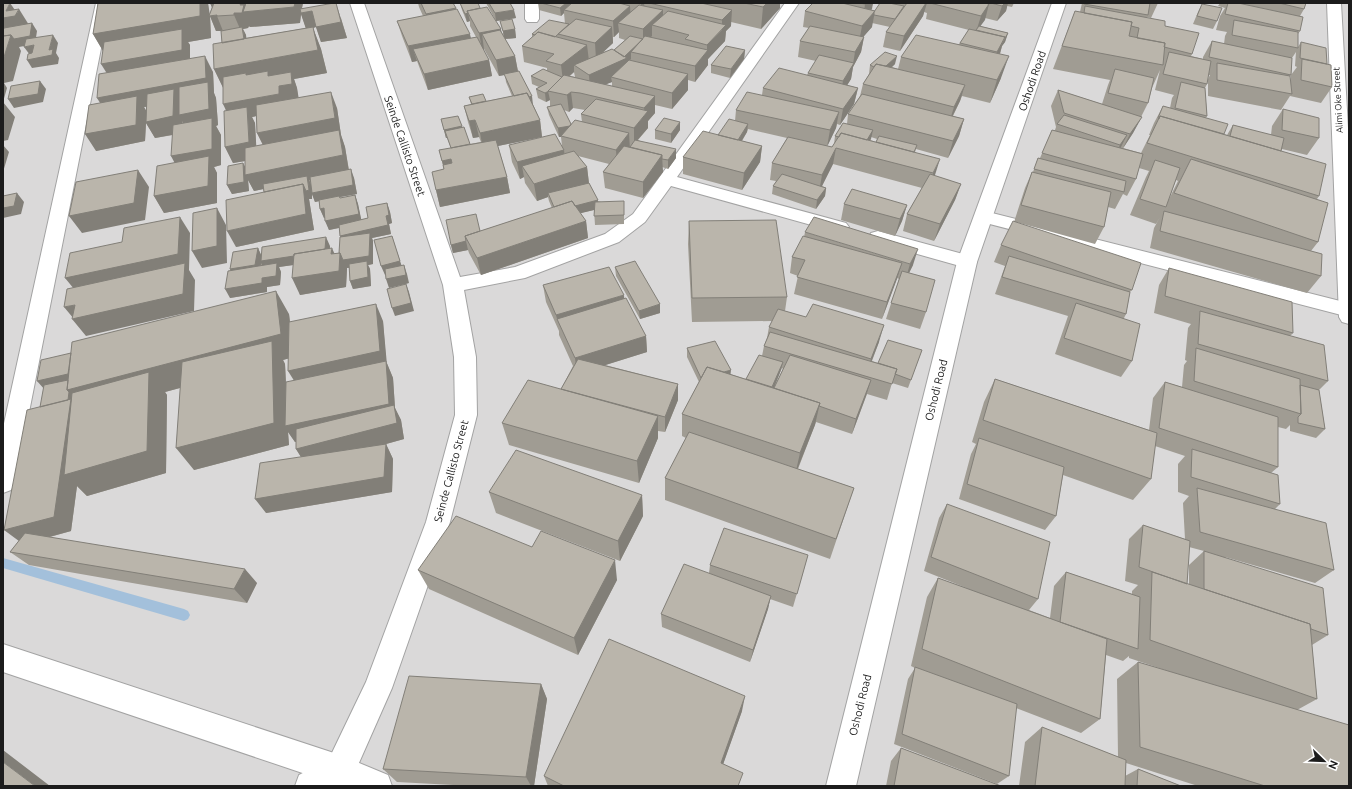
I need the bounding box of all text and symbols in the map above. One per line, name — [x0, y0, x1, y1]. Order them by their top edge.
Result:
street label: Oshodi Road — [1016, 49, 1048, 113]
street label: Alimi Oke Street — [1331, 66, 1345, 133]
street label: Seinde Callisto Street — [382, 94, 428, 198]
street label: Oshodi Road — [923, 358, 949, 422]
street label: Seinde Callisto Street — [432, 418, 471, 523]
street label: Oshodi Road — [847, 673, 873, 737]
north arrow — [1304, 741, 1344, 781]
text: N — [1326, 759, 1340, 771]

